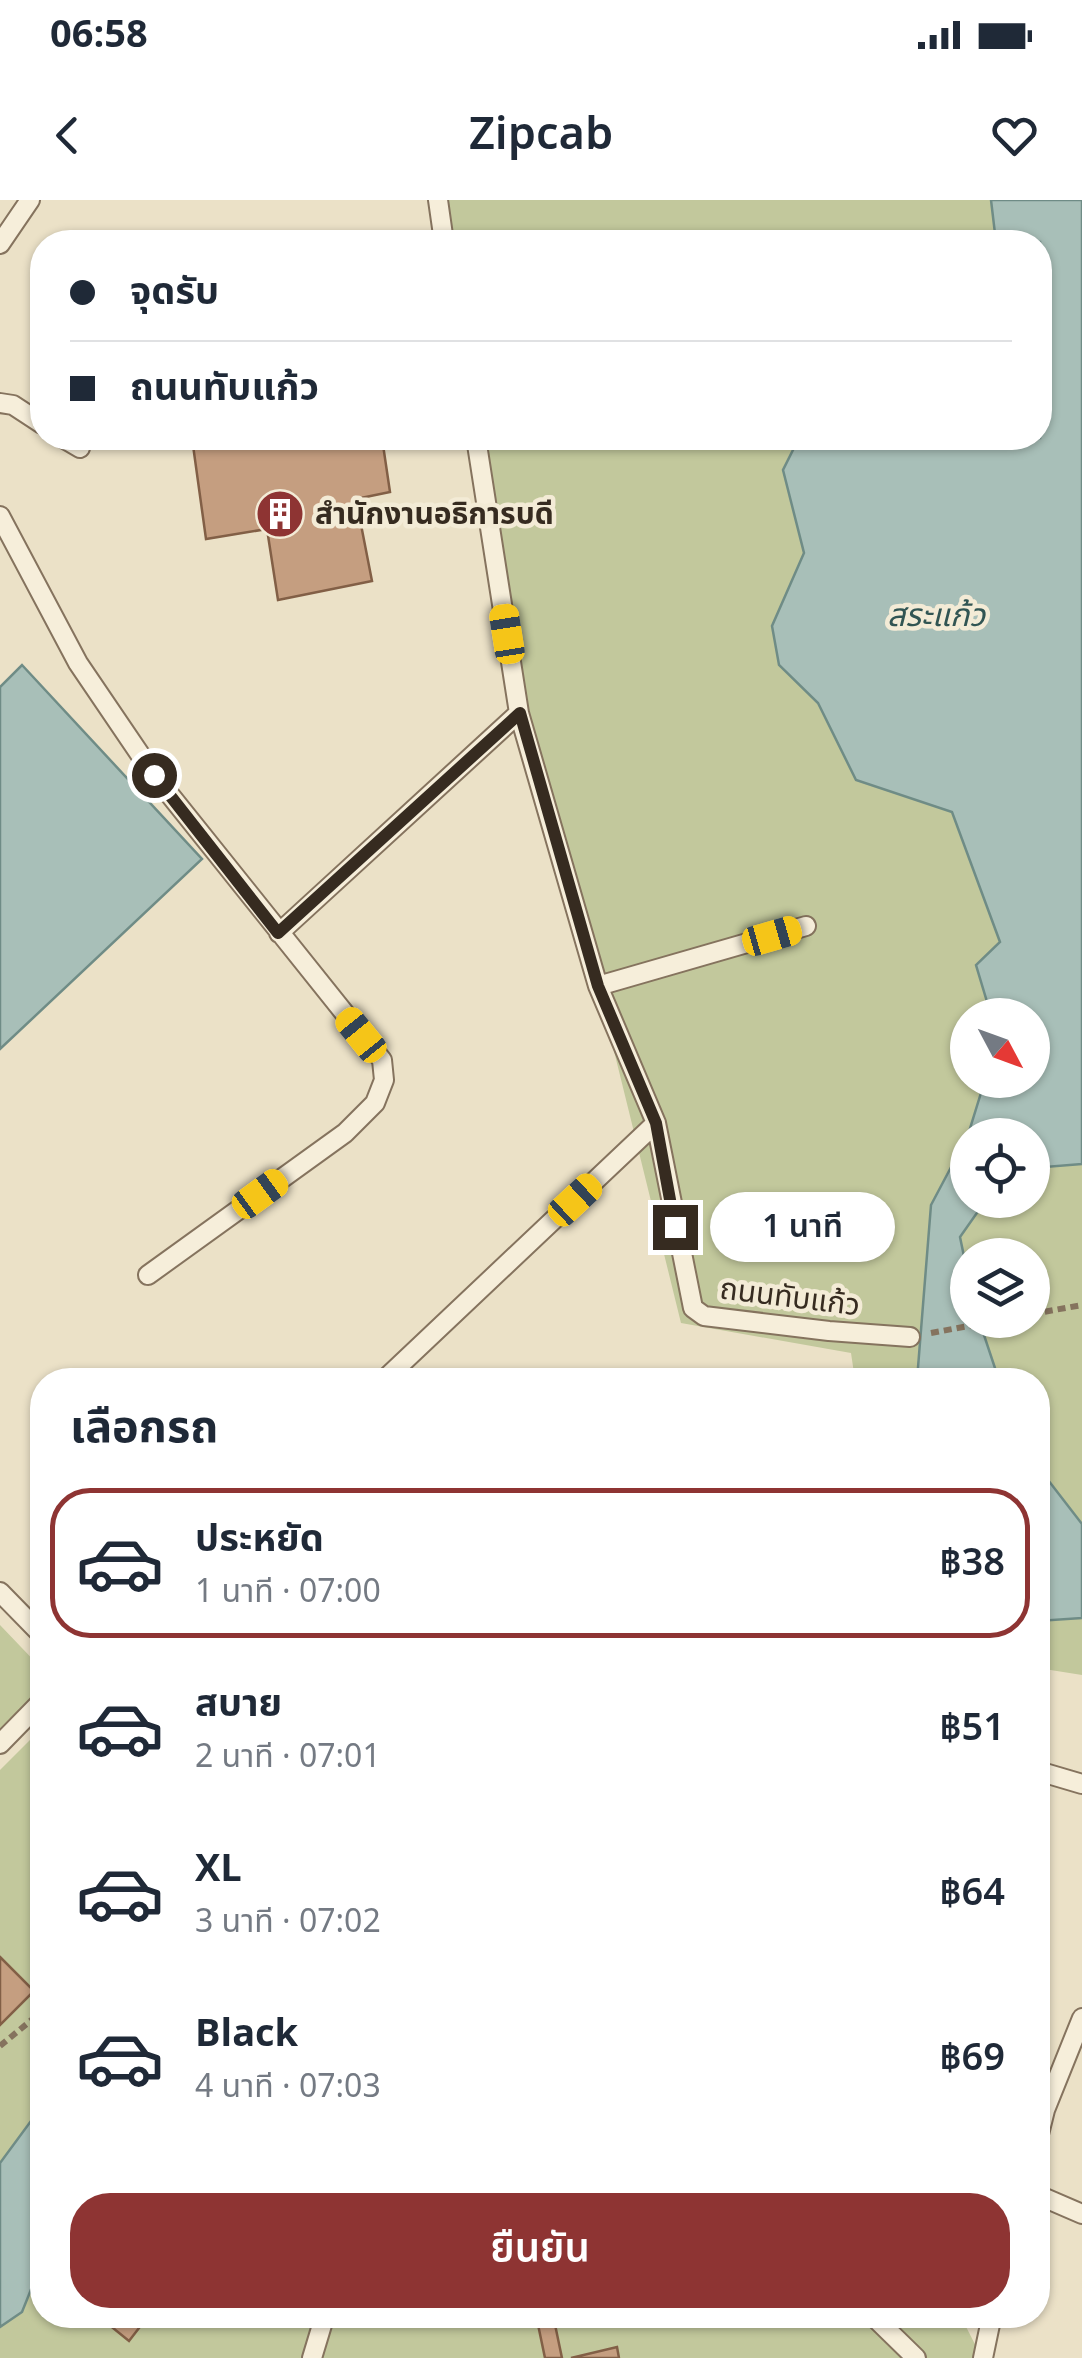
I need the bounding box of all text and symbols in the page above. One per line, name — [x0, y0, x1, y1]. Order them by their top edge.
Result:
text: 06:58 — [50, 7, 148, 64]
text: Zipcab — [469, 101, 613, 169]
icon: back — [40, 108, 95, 163]
icon: heart — [987, 108, 1042, 163]
text: จุดรับ — [130, 264, 219, 321]
text: ถนนทับแก้ว — [130, 360, 319, 417]
building icon: สำนักงานอธิการบดี — [254, 488, 306, 540]
place label: สำนักงานอธิการบดี — [315, 492, 554, 538]
water label: สระแก้ว — [887, 592, 986, 640]
car — [487, 602, 527, 666]
route start — [132, 753, 177, 798]
car — [739, 913, 805, 959]
north arrow — [950, 998, 1050, 1098]
map controls — [950, 998, 1050, 1338]
car — [330, 1002, 392, 1068]
button: locate — [950, 1118, 1050, 1218]
car — [227, 1164, 293, 1224]
car — [543, 1169, 607, 1231]
callout: 1 นาที — [710, 1192, 895, 1262]
text: 1 นาที — [762, 1203, 843, 1251]
route end — [653, 1205, 698, 1250]
button: layers — [950, 1238, 1050, 1338]
street label: ถนนทับแก้ว — [717, 1267, 863, 1329]
text: เลือกรถ — [70, 1394, 218, 1462]
text: ประหยัด — [195, 1511, 324, 1568]
icon: car — [75, 1518, 165, 1608]
text: ฿38 — [939, 1535, 1005, 1592]
text: 1 นาที · 07:00 — [195, 1568, 381, 1616]
text: สบาย — [195, 1676, 282, 1733]
icon: car — [75, 1683, 165, 1773]
text: ฿51 — [939, 1700, 1005, 1757]
text: 2 นาที · 07:01 — [195, 1733, 381, 1781]
text: XL — [195, 1841, 242, 1898]
icon: car — [75, 1848, 165, 1938]
text: ฿64 — [939, 1865, 1005, 1922]
text: 3 นาที · 07:02 — [195, 1898, 381, 1946]
text: Black — [195, 2006, 298, 2063]
icon: car — [75, 2013, 165, 2103]
text: ฿69 — [939, 2030, 1005, 2087]
text: 4 นาที · 07:03 — [195, 2063, 381, 2111]
button: ยืนยัน — [70, 2193, 1010, 2308]

